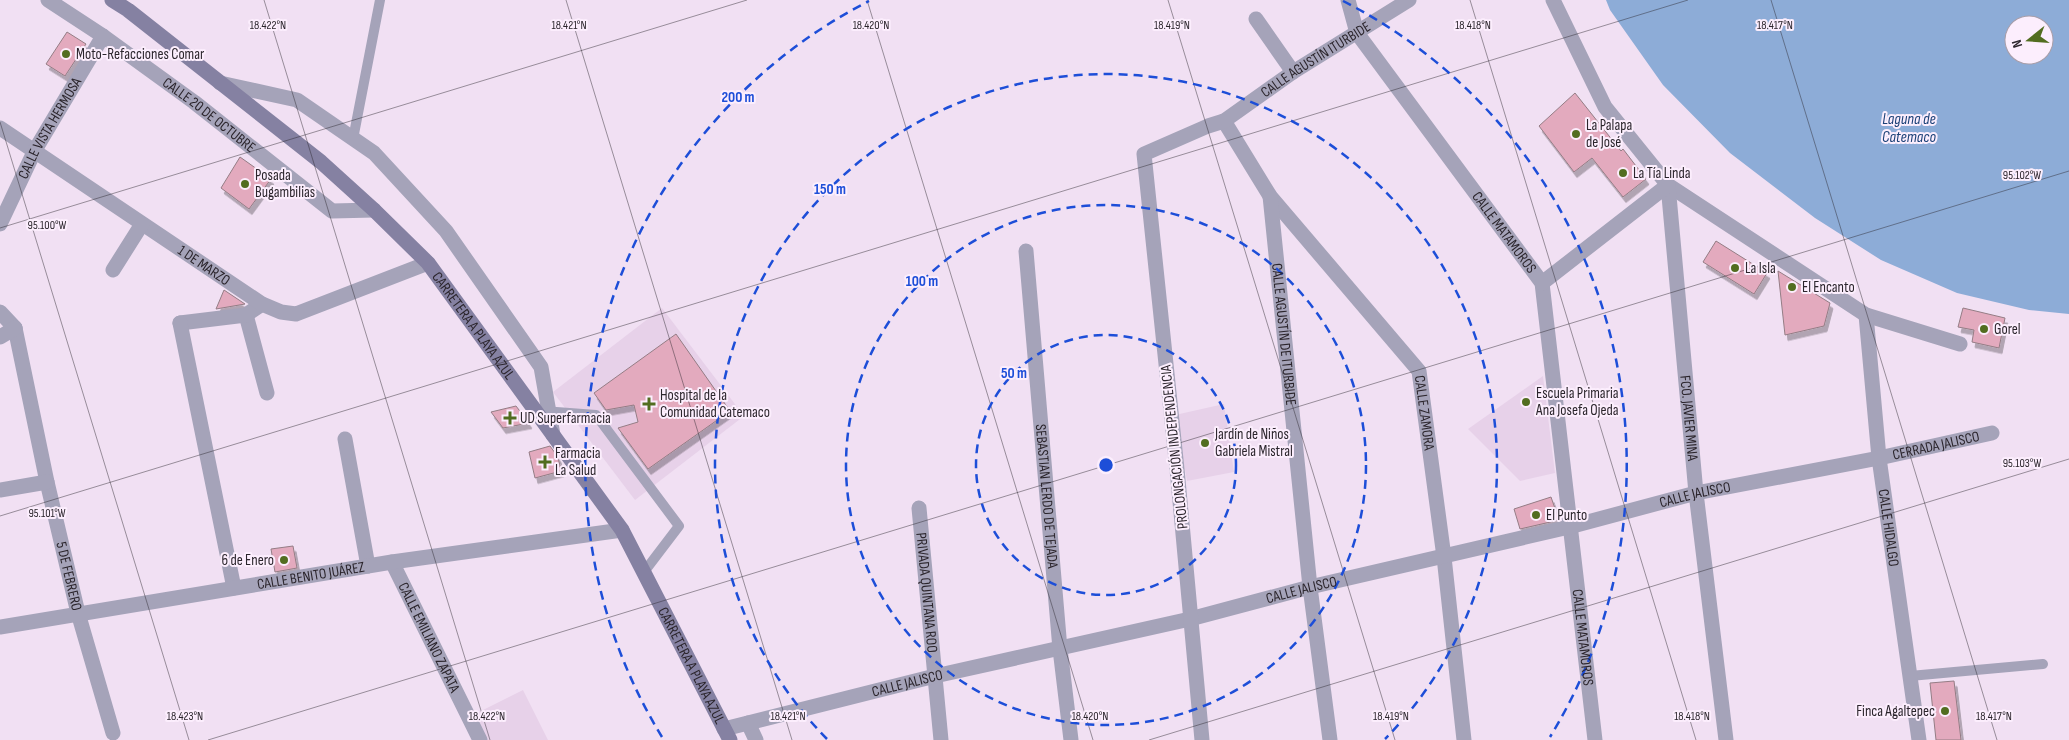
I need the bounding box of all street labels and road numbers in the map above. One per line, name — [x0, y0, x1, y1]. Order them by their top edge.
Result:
street label: CALLE AGUSTÍN ITURBIDE — [1257, 17, 1374, 102]
street label: CALLE 20 DE OCTUBRE — [159, 73, 259, 157]
street label: CALLE VISTA HERMOSA — [14, 74, 86, 182]
street label: CALLE MATAMOROS — [1468, 188, 1540, 277]
street label: 1 DE MARZO — [174, 241, 234, 290]
street label: CALLE AGUSTÍN DE ITURBIDE — [1267, 262, 1300, 406]
street label: CARRETERA A PLAYA AZUL — [428, 268, 519, 384]
street label: PROLONGACIÓN INDEPENDENCIA — [1156, 363, 1193, 530]
street label: CALLE ZAMORA — [1410, 374, 1439, 452]
street label: FCO. JAVIER MINA — [1675, 375, 1702, 462]
street label: SEBASTIAN LERDO DE TEJADA — [1031, 423, 1062, 570]
street label: CERRADA JALISCO — [1891, 427, 1981, 465]
street label: CALLE JALISCO — [1657, 478, 1732, 512]
street label: CALLE HIDALGO — [1874, 488, 1903, 568]
street label: PRIVADA QUINTANA ROO — [911, 532, 942, 654]
street label: 5 DE FEBRERO — [51, 540, 86, 613]
street label: CALLE BENITO JUÁREZ — [256, 558, 366, 594]
street label: CALLE JALISCO — [1264, 572, 1339, 608]
street label: CALLE EMILIANO ZAPATA — [394, 579, 464, 696]
street label: CALLE MATAMOROS — [1568, 588, 1598, 687]
street label: CARRETERA A PLAYA AZUL — [653, 604, 729, 728]
street label: CALLE JALISCO — [870, 666, 945, 701]

